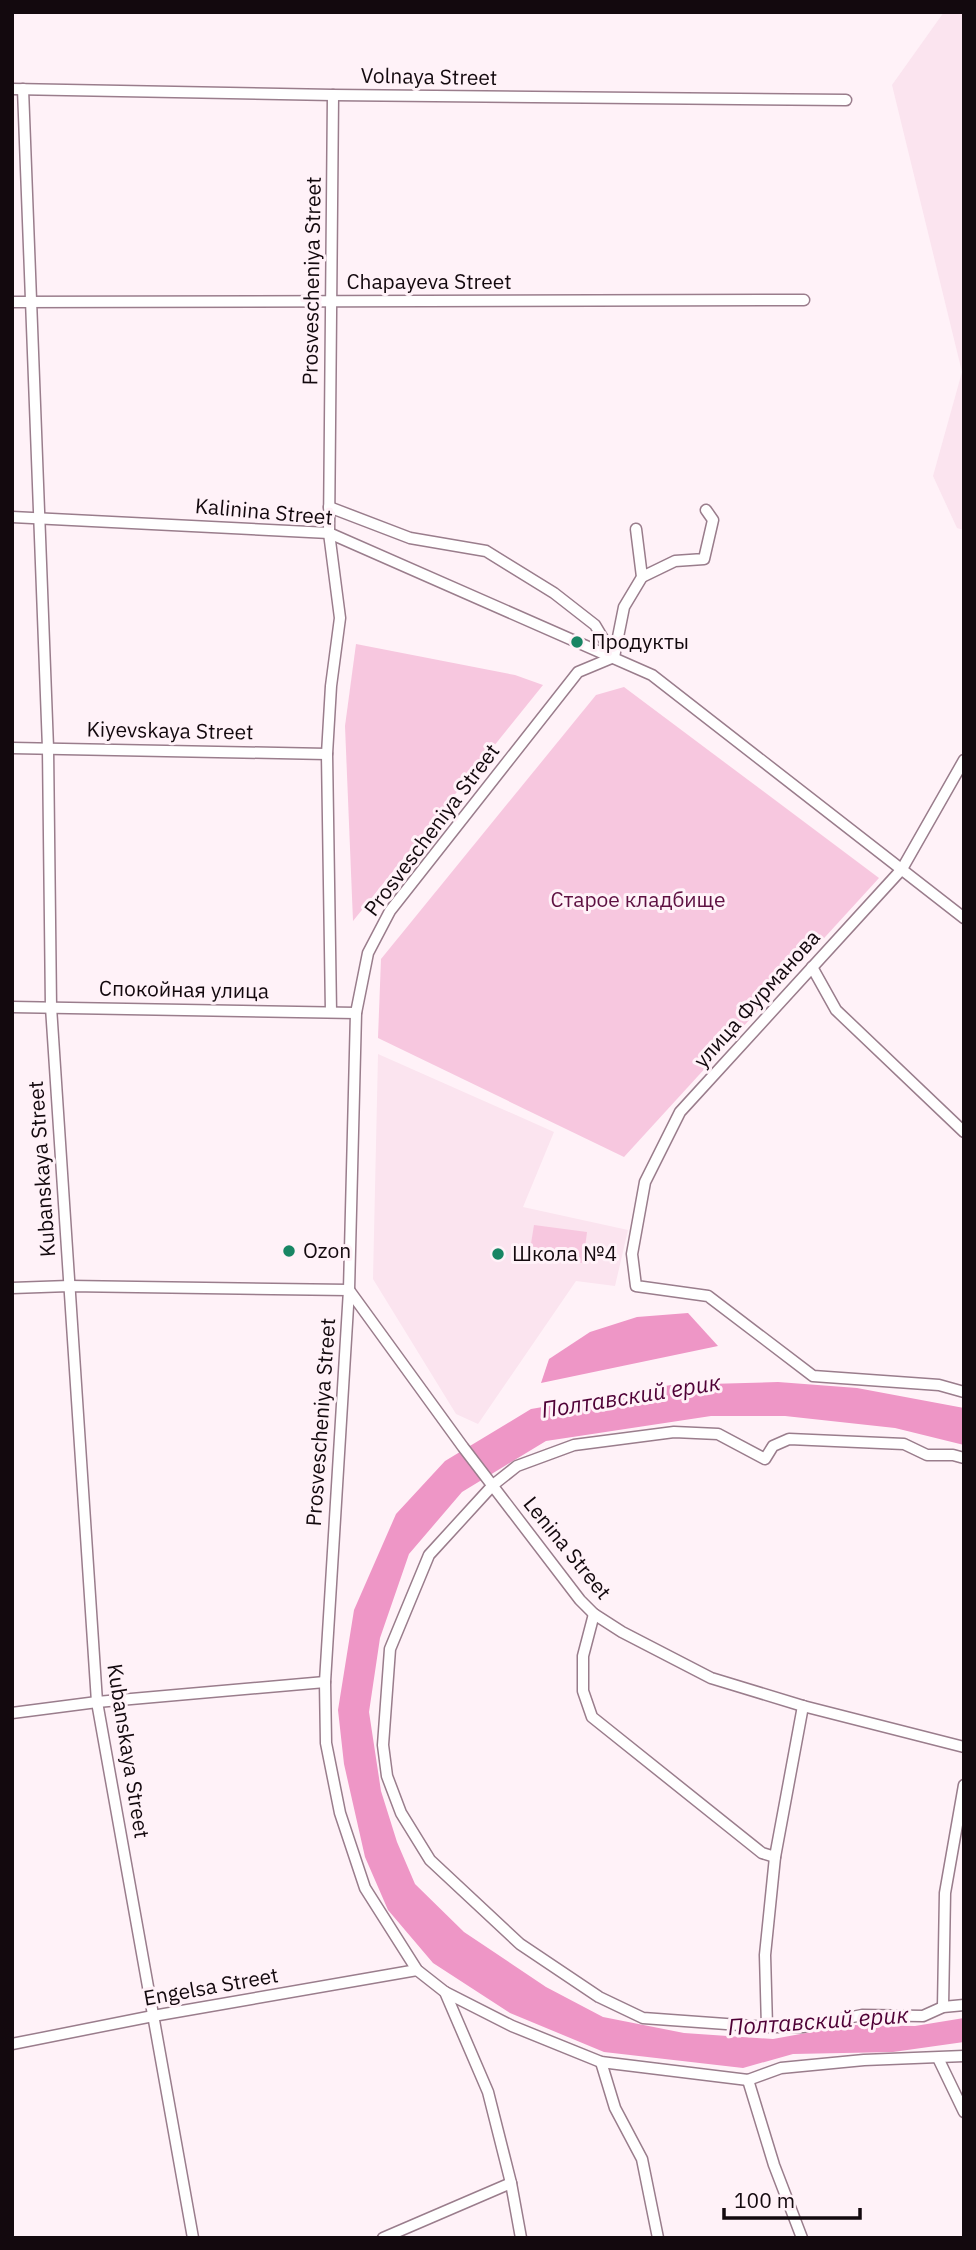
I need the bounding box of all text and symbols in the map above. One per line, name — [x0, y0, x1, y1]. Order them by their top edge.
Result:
street label: Volnaya Street — [360, 61, 498, 91]
street label: Prosvescheniya Street — [295, 176, 327, 386]
street label: Chapayeva Street — [346, 267, 512, 295]
street label: Kalinina Street — [194, 491, 334, 531]
place label: Продукты — [591, 627, 689, 655]
marker: Продукты — [569, 634, 585, 650]
street label: Kiyevskaya Street — [86, 715, 254, 745]
street label: Prosvescheniya Street — [357, 738, 505, 921]
park label: Старое кладбище — [551, 885, 725, 913]
street label: улица Фурманова — [687, 923, 826, 1073]
street label: Спокойная улица — [99, 974, 269, 1004]
street label: Kubanskaya Street — [21, 1080, 61, 1258]
place label: Ozon — [303, 1236, 351, 1264]
place label: Школа №4 — [512, 1239, 617, 1267]
marker: Ozon — [281, 1243, 297, 1259]
marker: Школа №4 — [490, 1246, 506, 1262]
street label: Prosvescheniya Street — [299, 1317, 341, 1527]
water label: Полтавский ерик — [539, 1366, 723, 1424]
street label: Lenina Street — [518, 1490, 618, 1605]
street label: Kubanskaya Street — [101, 1661, 157, 1840]
street label: Engelsa Street — [141, 1960, 280, 2012]
water label: Полтавский ерик — [727, 1999, 910, 2041]
scale bar — [724, 2176, 860, 2220]
text: 100 m — [734, 2186, 795, 2214]

